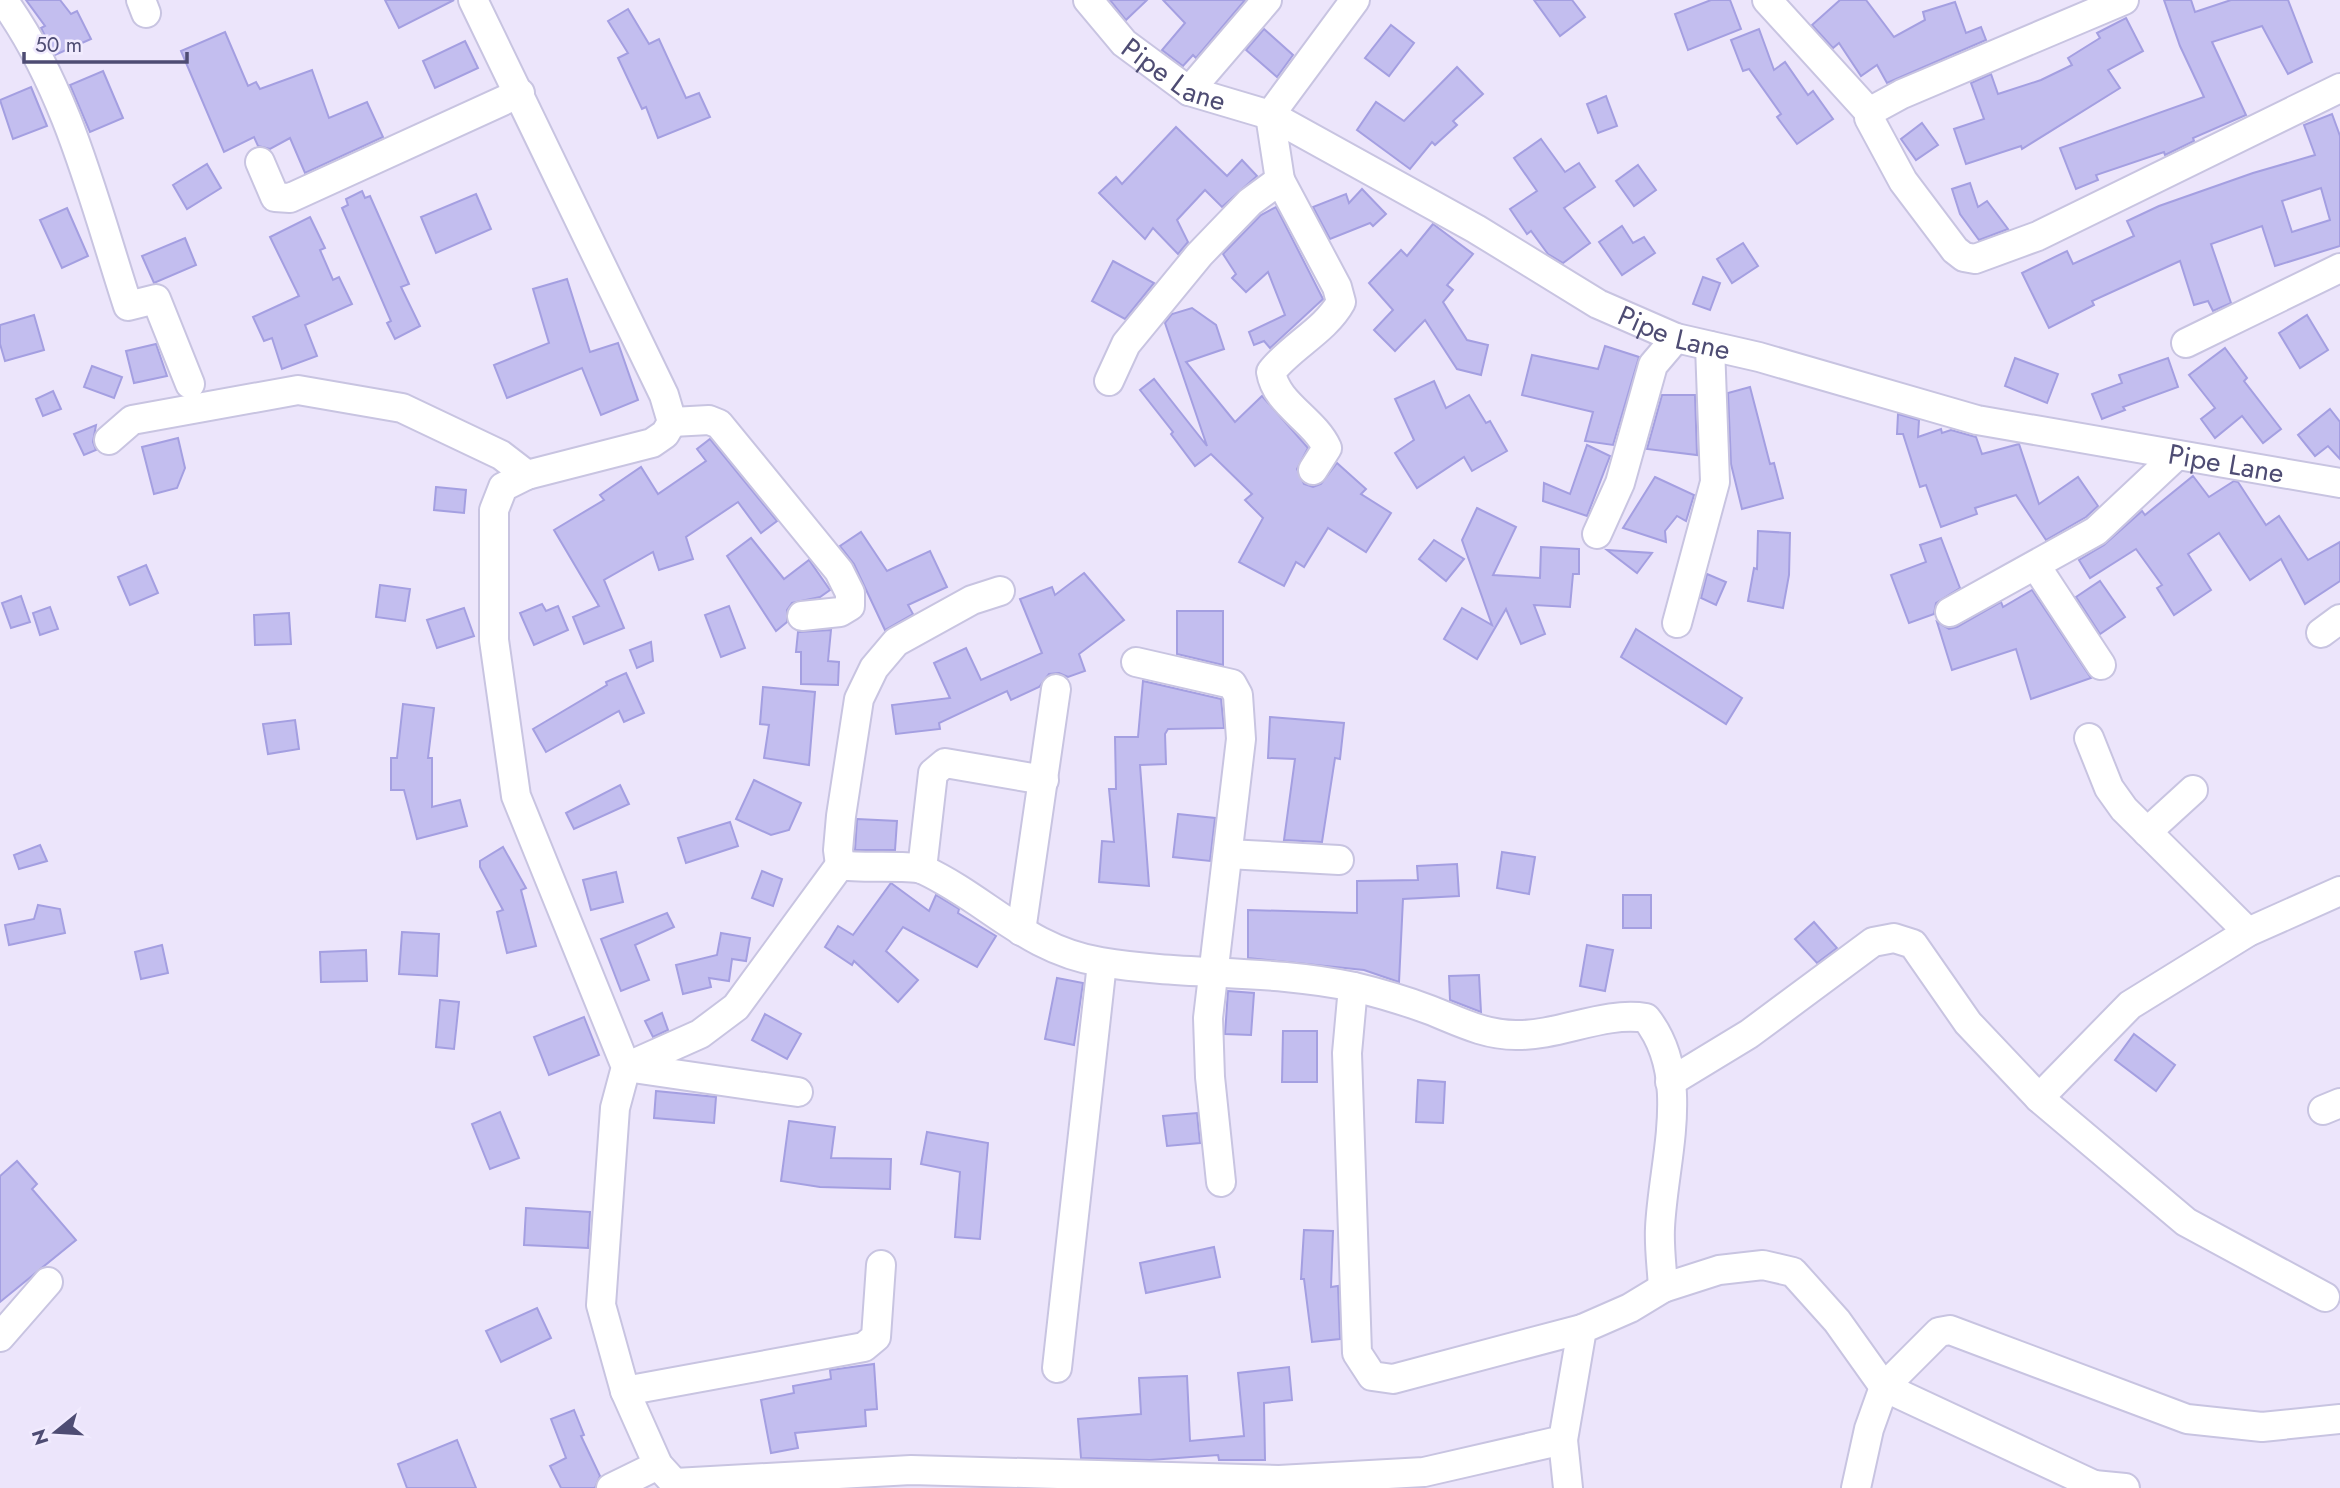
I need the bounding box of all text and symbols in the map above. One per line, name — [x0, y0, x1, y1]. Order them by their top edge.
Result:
scale bar — [24, 21, 187, 65]
street label: Pipe Lane — [1113, 27, 1231, 121]
text: 50 m — [35, 30, 82, 60]
street label: Pipe Lane — [1612, 295, 1734, 370]
street label: Pipe Lane — [2165, 433, 2287, 493]
north arrow — [21, 1397, 91, 1467]
text: N — [25, 1426, 55, 1448]

